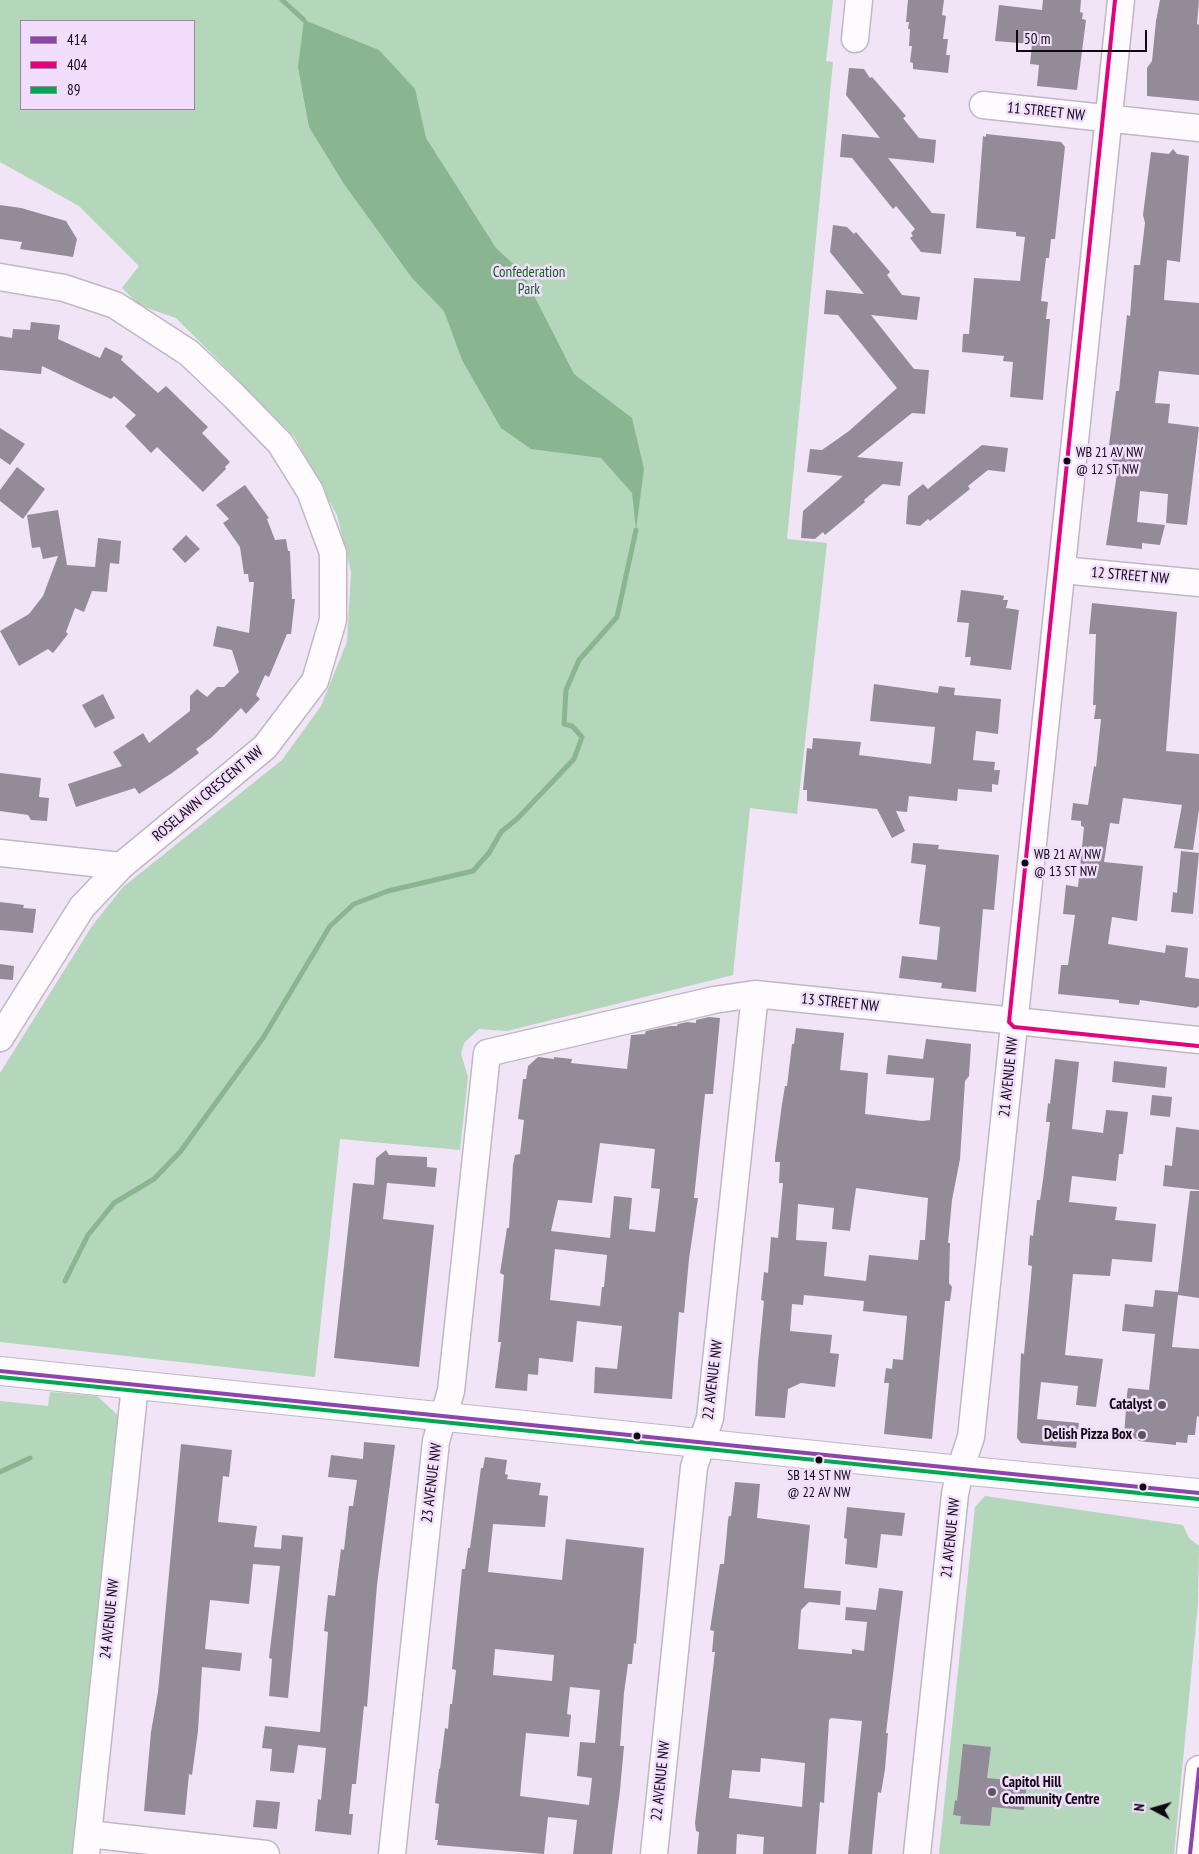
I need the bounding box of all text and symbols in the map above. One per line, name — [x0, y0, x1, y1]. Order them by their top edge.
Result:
legend — [20, 20, 195, 110]
scale bar — [1019, 20, 1150, 52]
text: 50 m — [1024, 29, 1050, 48]
text: 414 — [67, 30, 87, 49]
text: 404 — [67, 55, 87, 74]
text: 89 — [67, 80, 81, 99]
street label: 11 STREET NW — [1006, 99, 1086, 125]
park label: Confederation Park — [493, 264, 565, 299]
place label: WB 21 AV NW @ 12 ST NW — [1076, 445, 1143, 478]
marker: WB 21 AV NW @ 12 ST NW — [1062, 456, 1072, 466]
street label: 12 STREET NW — [1090, 564, 1170, 588]
street label: ROSELAWN CRESCENT NW — [149, 743, 267, 845]
place label: WB 21 AV NW @ 13 ST NW — [1034, 847, 1101, 880]
marker: WB 21 AV NW @ 13 ST NW — [1020, 858, 1030, 868]
street label: 13 STREET NW — [800, 990, 880, 1016]
street label: 21 AVENUE NW — [996, 1036, 1022, 1118]
street label: 22 AVENUE NW — [699, 1339, 727, 1421]
place label: Catalyst — [1109, 1396, 1152, 1414]
marker: Catalyst — [1156, 1399, 1168, 1411]
place label: Delish Pizza Box — [1044, 1426, 1132, 1444]
marker: Delish Pizza Box — [1136, 1429, 1148, 1441]
unlabelled marker — [632, 1431, 642, 1441]
street label: 23 AVENUE NW — [418, 1442, 446, 1524]
marker: SB 14 ST NW @ 22 AV NW — [814, 1455, 824, 1465]
place label: SB 14 ST NW @ 22 AV NW — [787, 1468, 851, 1500]
unlabelled marker — [1138, 1482, 1148, 1492]
street label: 21 AVENUE NW — [938, 1497, 964, 1579]
street label: 24 AVENUE NW — [97, 1578, 123, 1660]
street label: 22 AVENUE NW — [648, 1740, 674, 1822]
place label: Capitol Hill Community Centre — [1002, 1774, 1100, 1809]
north arrow — [1129, 1784, 1179, 1834]
marker: Capitol Hill Community Centre — [986, 1786, 998, 1798]
text: N — [1130, 1803, 1148, 1812]

